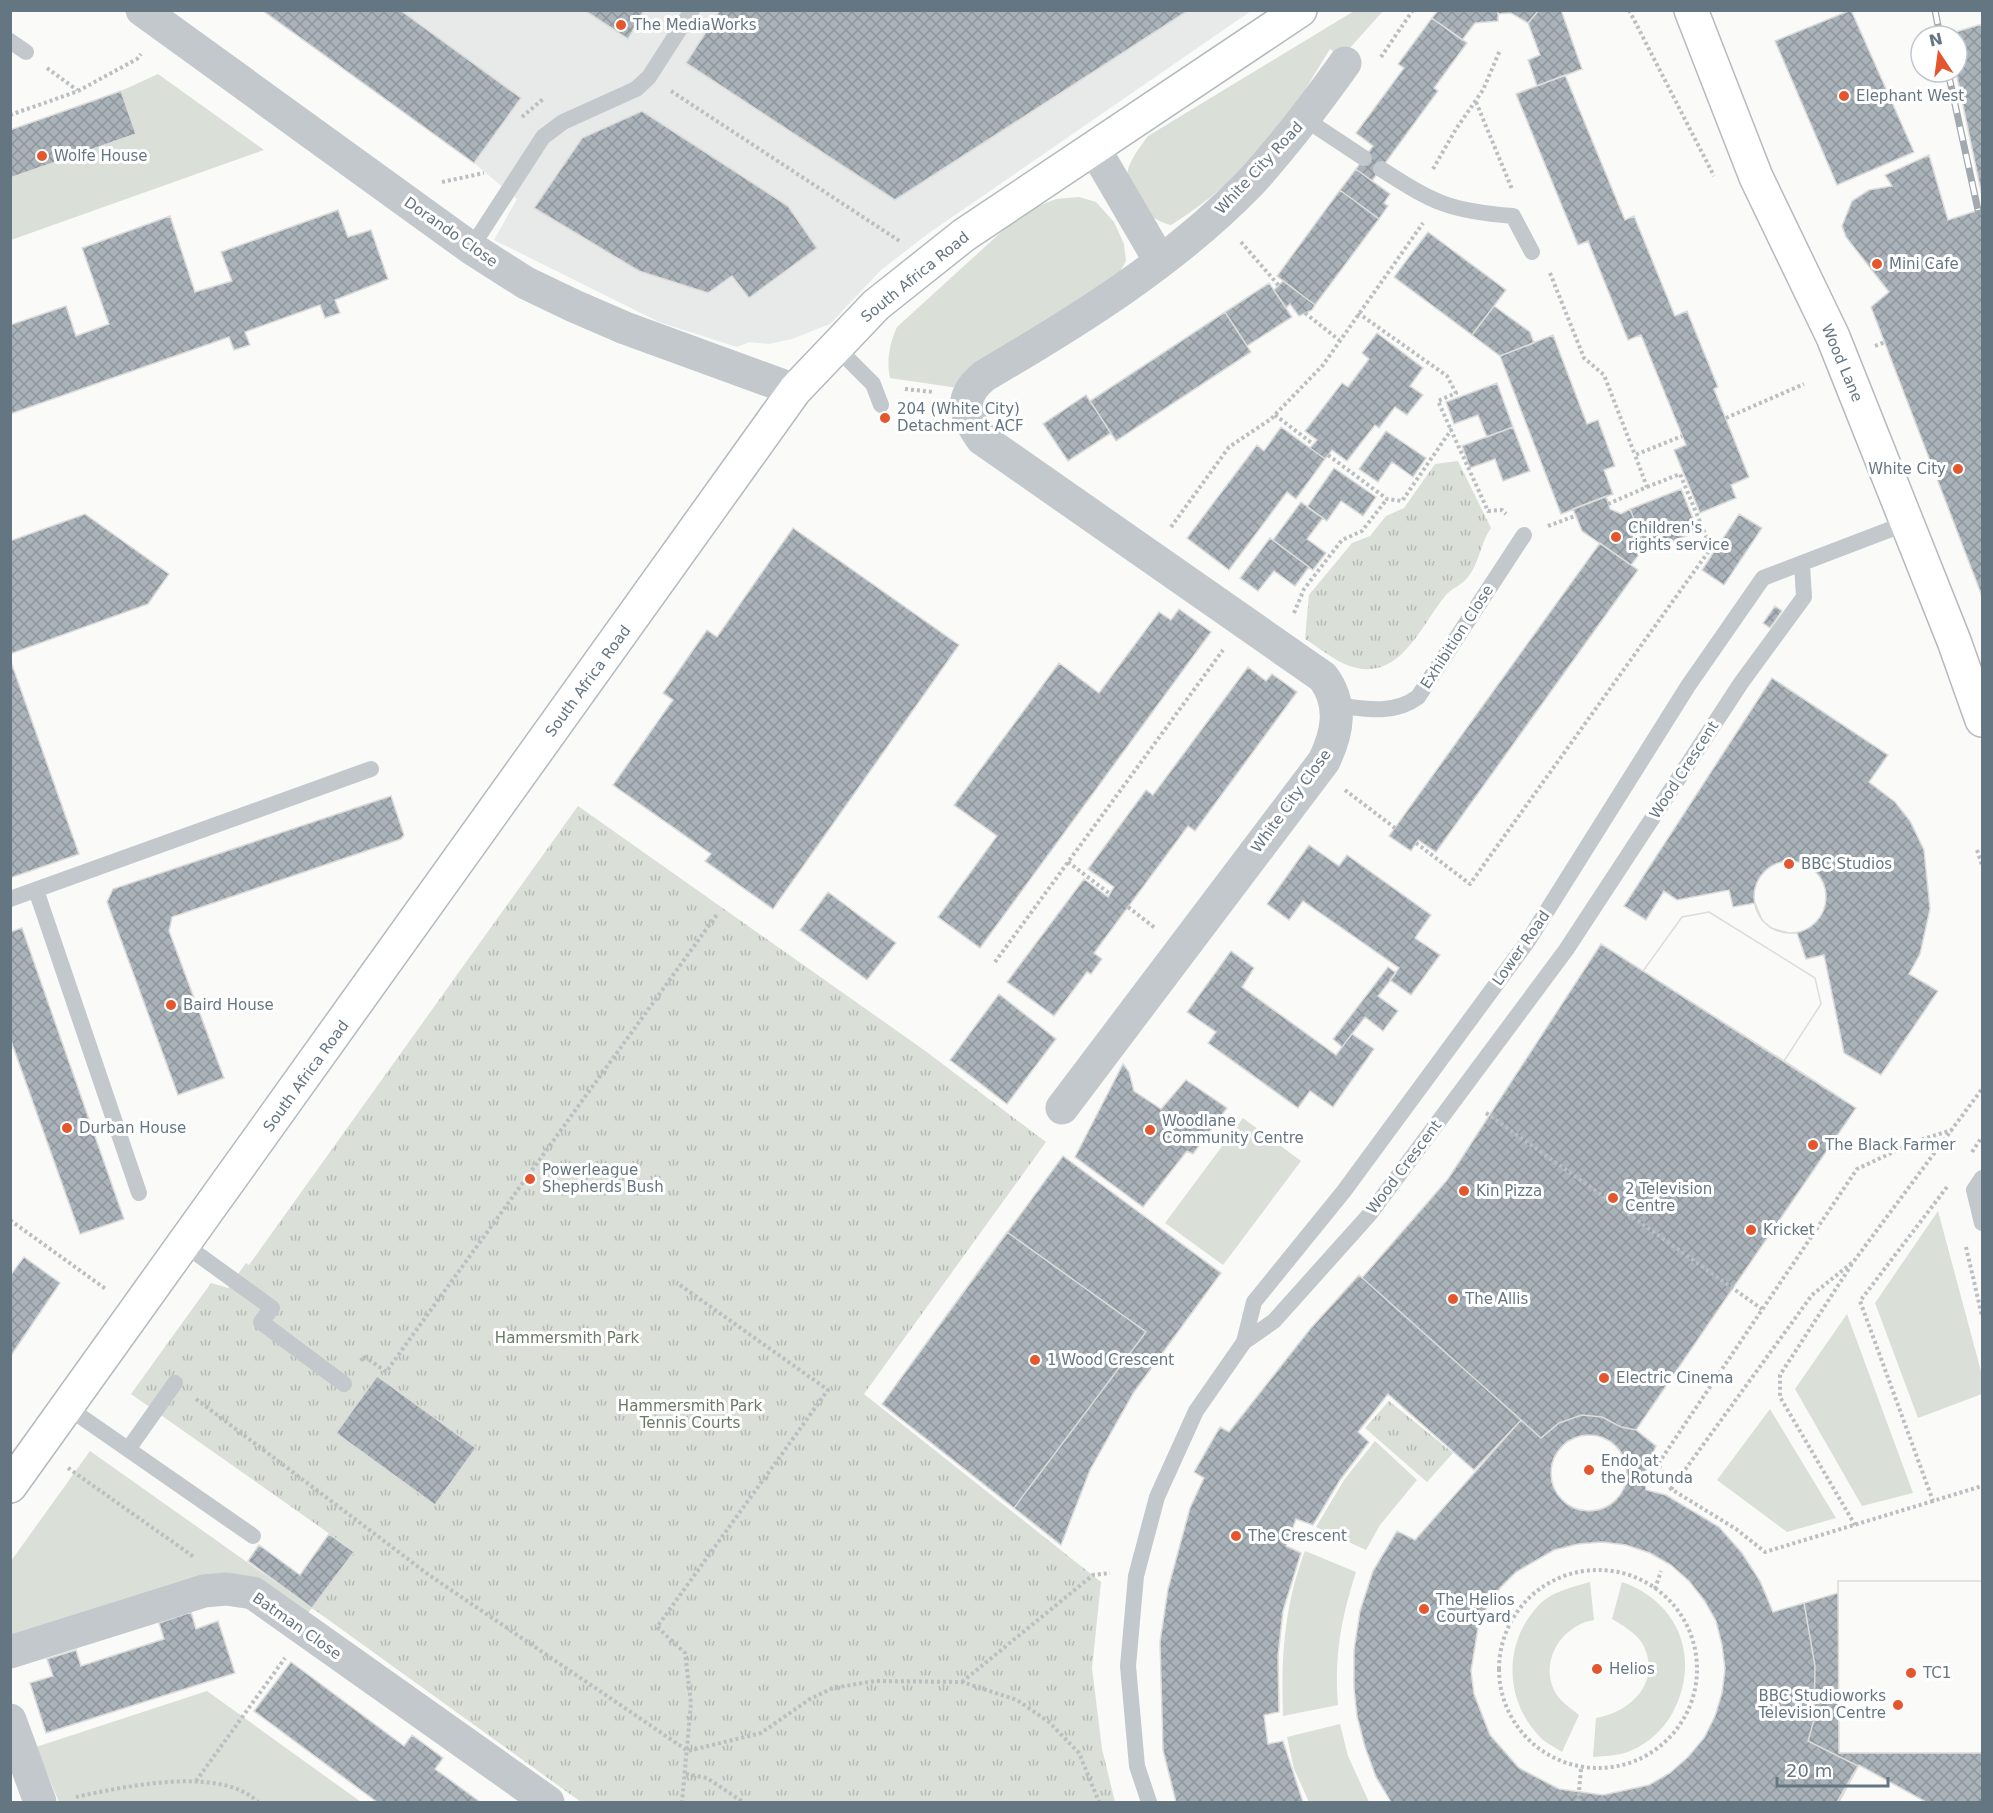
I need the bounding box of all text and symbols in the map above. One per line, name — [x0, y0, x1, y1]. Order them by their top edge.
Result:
place label: The MediaWorks — [632, 16, 757, 34]
marker: The MediaWorks — [614, 18, 628, 32]
north arrow — [1909, 24, 1969, 84]
text: N — [1927, 29, 1944, 51]
place label: Elephant West — [1856, 87, 1964, 105]
marker: Elephant West — [1837, 89, 1851, 103]
street label: White City Road — [1211, 118, 1307, 218]
place label: Wolfe House — [54, 147, 148, 165]
marker: Wolfe House — [35, 149, 49, 163]
street label: Dorando Close — [401, 193, 501, 271]
street label: South Africa Road — [857, 228, 973, 326]
place label: Mini Cafe — [1889, 255, 1959, 273]
marker: Mini Cafe — [1870, 257, 1884, 271]
street label: Wood Lane — [1818, 321, 1866, 405]
place label: 204 (White City) Detachment ACF — [897, 400, 1024, 435]
marker: 204 (White City) Detachment ACF — [878, 411, 892, 425]
place label: White City — [1868, 460, 1946, 478]
marker: White City — [1951, 462, 1965, 476]
place label: Children's rights service — [1628, 519, 1730, 554]
marker: Children's rights service — [1609, 530, 1623, 544]
street label: Exhibition Close — [1417, 582, 1497, 692]
street label: South Africa Road — [541, 622, 635, 740]
street label: Wood Crescent — [1646, 718, 1722, 822]
street label: White City Close — [1247, 746, 1335, 856]
place label: BBC Studios — [1801, 855, 1892, 873]
marker: BBC Studios — [1782, 857, 1796, 871]
street label: Lower Road — [1489, 907, 1553, 989]
place label: Baird House — [183, 996, 274, 1014]
marker: Baird House — [164, 998, 178, 1012]
street label: South Africa Road — [259, 1017, 353, 1135]
place label: Woodlane Community Centre — [1162, 1112, 1304, 1147]
street label: Wood Crescent — [1363, 1116, 1445, 1217]
place label: Durban House — [79, 1119, 186, 1137]
marker: Durban House — [60, 1121, 74, 1135]
marker: Woodlane Community Centre — [1143, 1123, 1157, 1137]
place label: The Black Farmer — [1824, 1136, 1956, 1154]
marker: The Black Farmer — [1806, 1138, 1820, 1152]
place label: Powerleague Shepherds Bush — [542, 1161, 664, 1196]
marker: Powerleague Shepherds Bush — [523, 1172, 537, 1186]
place label: 2 Television Centre — [1625, 1180, 1712, 1215]
place label: Kin Pizza — [1476, 1182, 1542, 1200]
marker: Kin Pizza — [1457, 1184, 1471, 1198]
marker: 2 Television Centre — [1606, 1191, 1620, 1205]
place label: Kricket — [1763, 1221, 1815, 1239]
marker: Kricket — [1744, 1223, 1758, 1237]
place label: The Allis — [1464, 1290, 1528, 1308]
marker: The Allis — [1446, 1292, 1460, 1306]
park label: Hammersmith Park — [495, 1329, 639, 1347]
place label: 1 Wood Crescent — [1047, 1351, 1174, 1369]
marker: 1 Wood Crescent — [1028, 1353, 1042, 1367]
place label: Electric Cinema — [1616, 1369, 1734, 1387]
marker: Electric Cinema — [1597, 1371, 1611, 1385]
park label: Hammersmith Park Tennis Courts — [618, 1397, 762, 1432]
place label: Endo at the Rotunda — [1601, 1452, 1693, 1487]
marker: Endo at the Rotunda — [1582, 1463, 1596, 1477]
place label: The Crescent — [1247, 1527, 1347, 1545]
marker: The Crescent — [1229, 1529, 1243, 1543]
street label: Batman Close — [249, 1589, 345, 1663]
place label: The Helios Courtyard — [1435, 1591, 1515, 1626]
marker: The Helios Courtyard — [1417, 1602, 1431, 1616]
place label: Helios — [1609, 1660, 1655, 1678]
marker: Helios — [1590, 1662, 1604, 1676]
place label: TC1 — [1922, 1664, 1951, 1682]
marker: TC1 — [1904, 1666, 1918, 1680]
place label: BBC Studioworks Television Centre — [1757, 1687, 1886, 1722]
marker: BBC Studioworks Television Centre — [1891, 1698, 1905, 1712]
scale bar — [1777, 1750, 1888, 1788]
text: 20 m — [1786, 1760, 1832, 1781]

